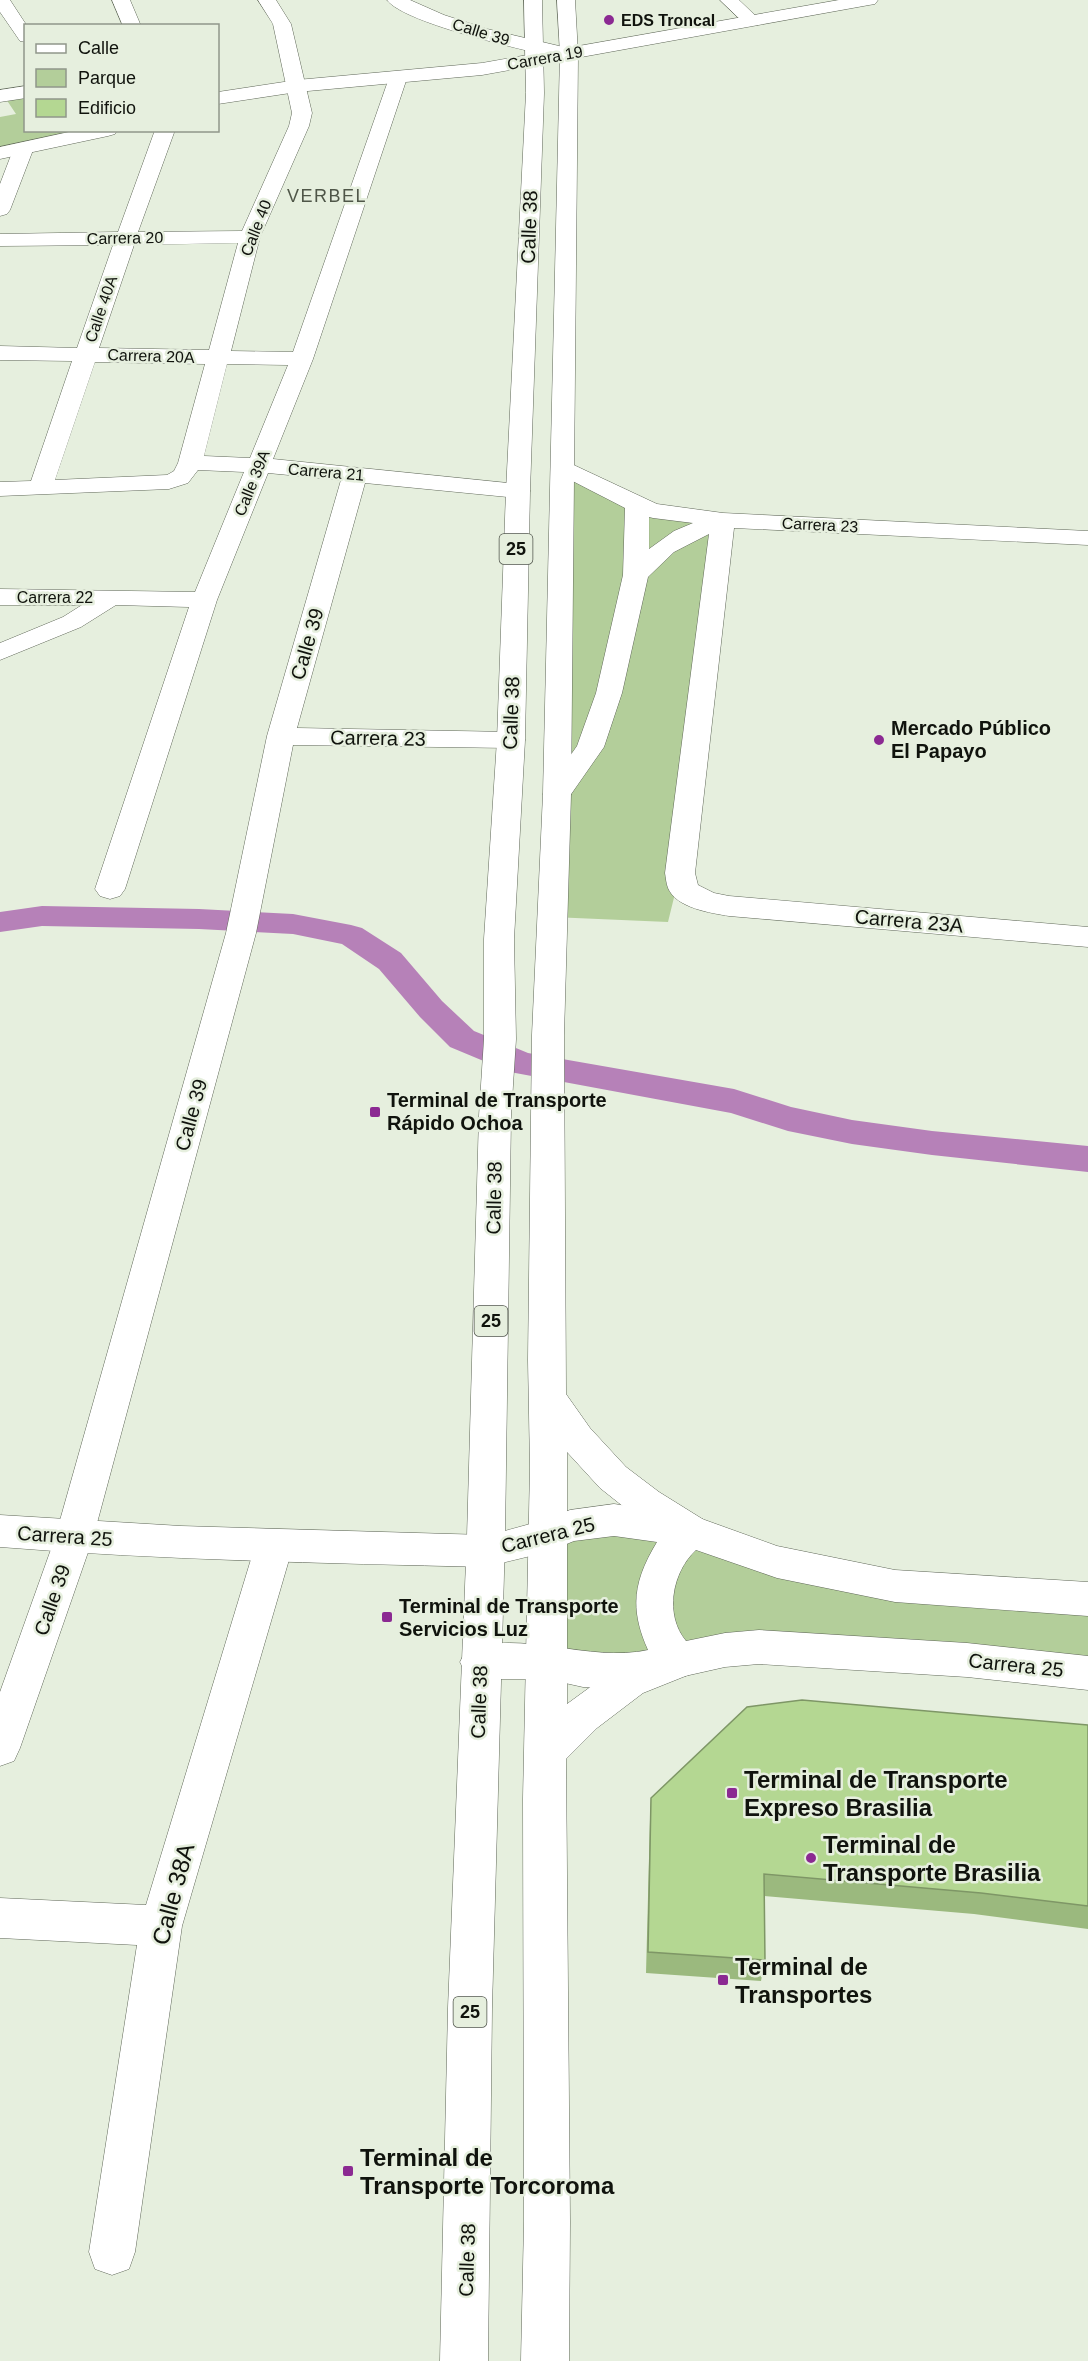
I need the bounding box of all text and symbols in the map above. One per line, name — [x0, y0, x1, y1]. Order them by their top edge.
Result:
place label: EDS Troncal — [621, 12, 715, 29]
marker: EDS Troncal — [602, 13, 616, 27]
street label: Calle 39 — [450, 15, 512, 49]
legend — [24, 24, 219, 132]
text: Calle — [78, 38, 119, 58]
street label: Carrera 19 — [506, 43, 584, 73]
text: Parque — [78, 68, 136, 88]
text: Edificio — [78, 98, 136, 118]
district label: VERBEL — [287, 186, 367, 206]
street label: Calle 38 — [517, 190, 541, 264]
street label: Calle 40 — [238, 197, 274, 258]
street label: Carrera 20 — [87, 229, 163, 247]
street label: Calle 40A — [82, 273, 120, 345]
street label: Carrera 20A — [107, 346, 195, 366]
street label: Calle 39A — [231, 447, 273, 518]
street label: Carrera 21 — [287, 460, 365, 484]
street label: Carrera 23 — [781, 515, 859, 535]
road number: 25 — [500, 534, 532, 564]
street label: Carrera 22 — [17, 589, 93, 606]
street label: Calle 39 — [286, 606, 328, 682]
street label: Calle 38 — [499, 676, 523, 750]
place label: Mercado Público El Papayo — [891, 717, 1051, 762]
street label: Carrera 23 — [330, 726, 426, 750]
marker: Mercado Público El Papayo — [872, 733, 886, 747]
street label: Carrera 23A — [854, 905, 965, 937]
street label: Calle 39 — [171, 1077, 211, 1153]
place label: Terminal de Transporte Rápido Ochoa — [387, 1089, 607, 1134]
marker: Terminal de Transporte Rápido Ochoa — [368, 1105, 382, 1119]
street label: Calle 38 — [482, 1161, 506, 1235]
road number: 25 — [474, 1306, 508, 1336]
street label: Carrera 25 — [499, 1513, 597, 1557]
street label: Carrera 25 — [17, 1522, 113, 1550]
street label: Calle 39 — [30, 1562, 74, 1638]
place label: Terminal de Transporte Servicios Luz — [399, 1595, 619, 1640]
marker: Terminal de Transporte Servicios Luz — [380, 1610, 394, 1624]
street label: Carrera 25 — [967, 1649, 1065, 1681]
street label: Calle 38 — [467, 1665, 491, 1739]
place label: Terminal de Transporte Expreso Brasilia — [744, 1766, 1008, 1821]
marker: Terminal de Transporte Expreso Brasilia — [725, 1786, 739, 1800]
place label: Terminal de Transporte Brasilia — [823, 1831, 1041, 1886]
street label: Calle 38A — [146, 1840, 200, 1948]
marker: Terminal de Transporte Brasilia — [804, 1851, 818, 1865]
place label: Terminal de Transportes — [735, 1953, 872, 2008]
marker: Terminal de Transportes — [716, 1973, 730, 1987]
road number: 25 — [454, 1997, 486, 2027]
place label: Terminal de Transporte Torcoroma — [360, 2144, 615, 2199]
marker: Terminal de Transporte Torcoroma — [341, 2164, 355, 2178]
street label: Calle 38 — [455, 2223, 479, 2297]

